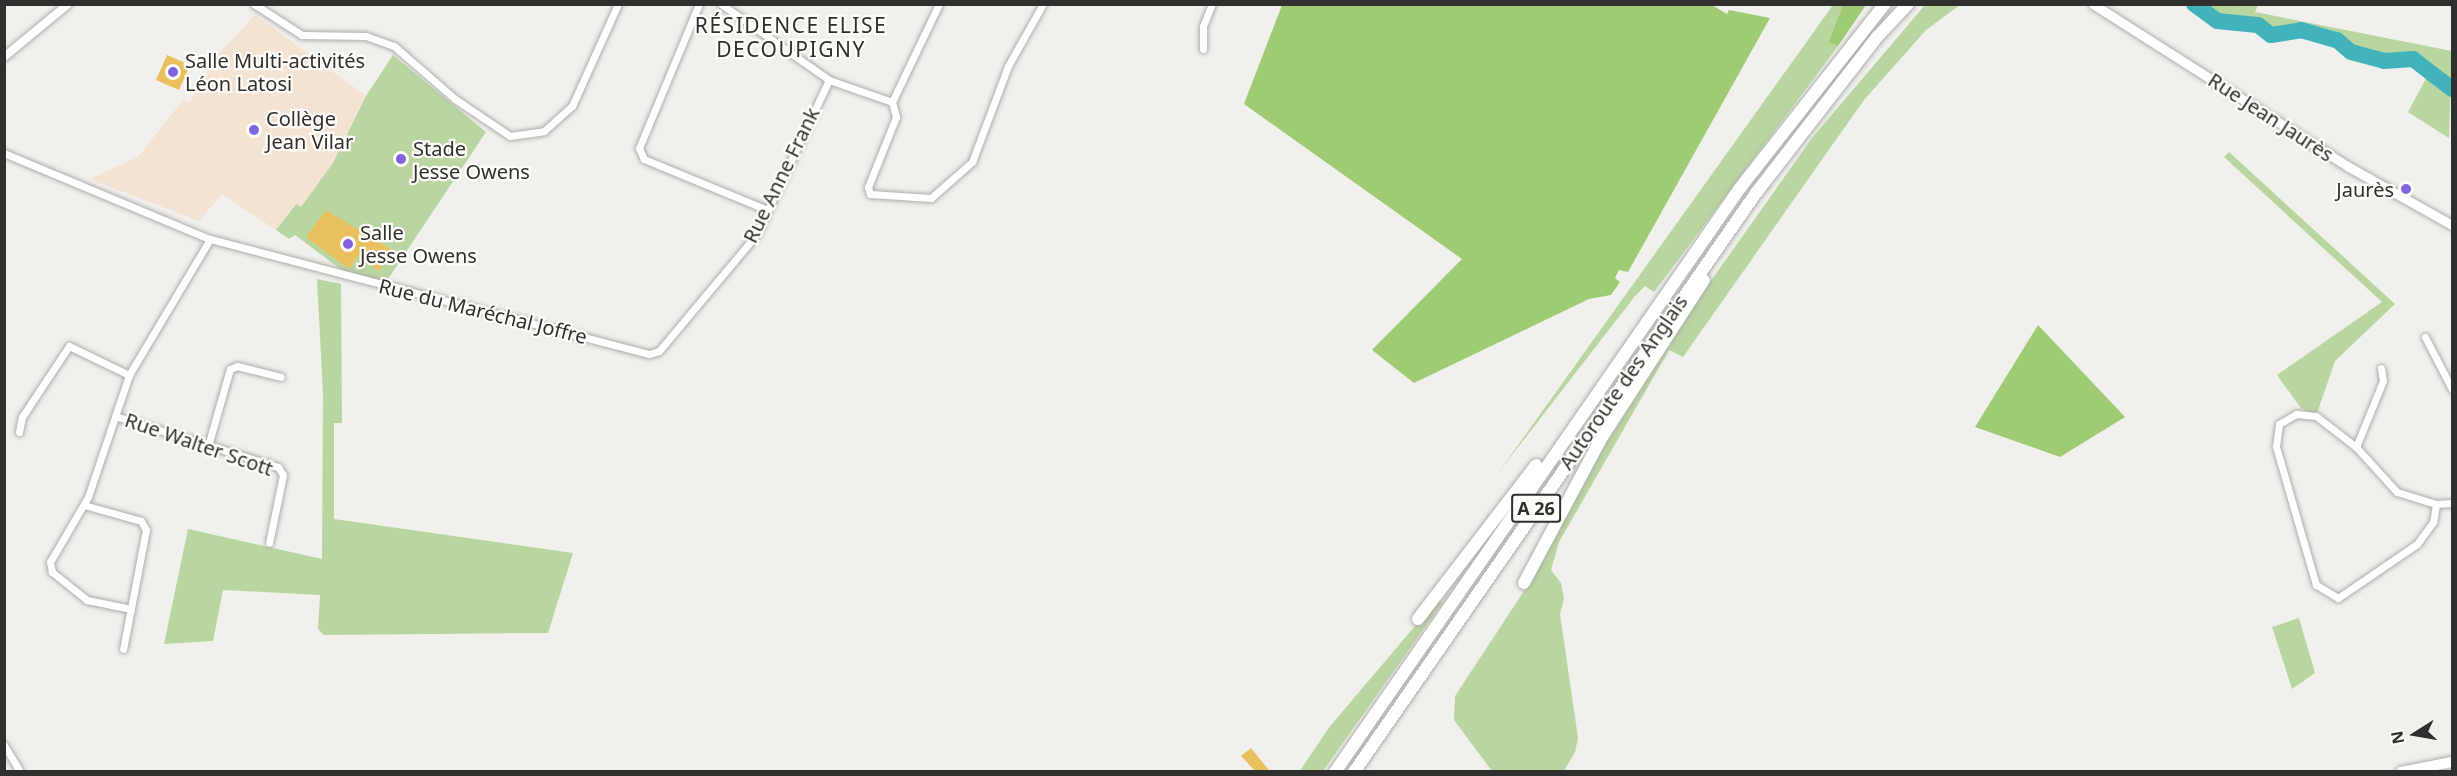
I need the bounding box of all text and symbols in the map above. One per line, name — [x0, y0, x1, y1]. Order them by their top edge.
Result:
district label: RÉSIDENCE ELISE DECOUPIGNY — [695, 12, 887, 62]
place label: Salle Multi-activités Léon Latosi — [185, 48, 365, 95]
marker: Salle Multi-activités Léon Latosi — [166, 65, 180, 79]
street label: Rue Jean Jaurès — [2204, 68, 2338, 166]
street label: Rue Anne Frank — [738, 103, 824, 247]
place label: Collège Jean Vilar — [266, 106, 353, 153]
marker: Collège Jean Vilar — [247, 123, 261, 137]
place label: Stade Jesse Owens — [413, 136, 530, 183]
marker: Stade Jesse Owens — [394, 152, 408, 166]
place label: Jaurès — [2336, 177, 2394, 201]
marker: Jaurès — [2399, 182, 2413, 196]
place label: Salle Jesse Owens — [360, 220, 477, 267]
marker: Salle Jesse Owens — [341, 237, 355, 251]
street label: Rue du Maréchal Joffre — [376, 274, 590, 348]
street label: Autoroute des Anglais — [1554, 290, 1692, 474]
street label: Rue Walter Scott — [122, 407, 276, 481]
road number: A 26 — [1510, 493, 1562, 523]
north arrow — [2385, 704, 2445, 764]
text: N — [2385, 729, 2409, 746]

